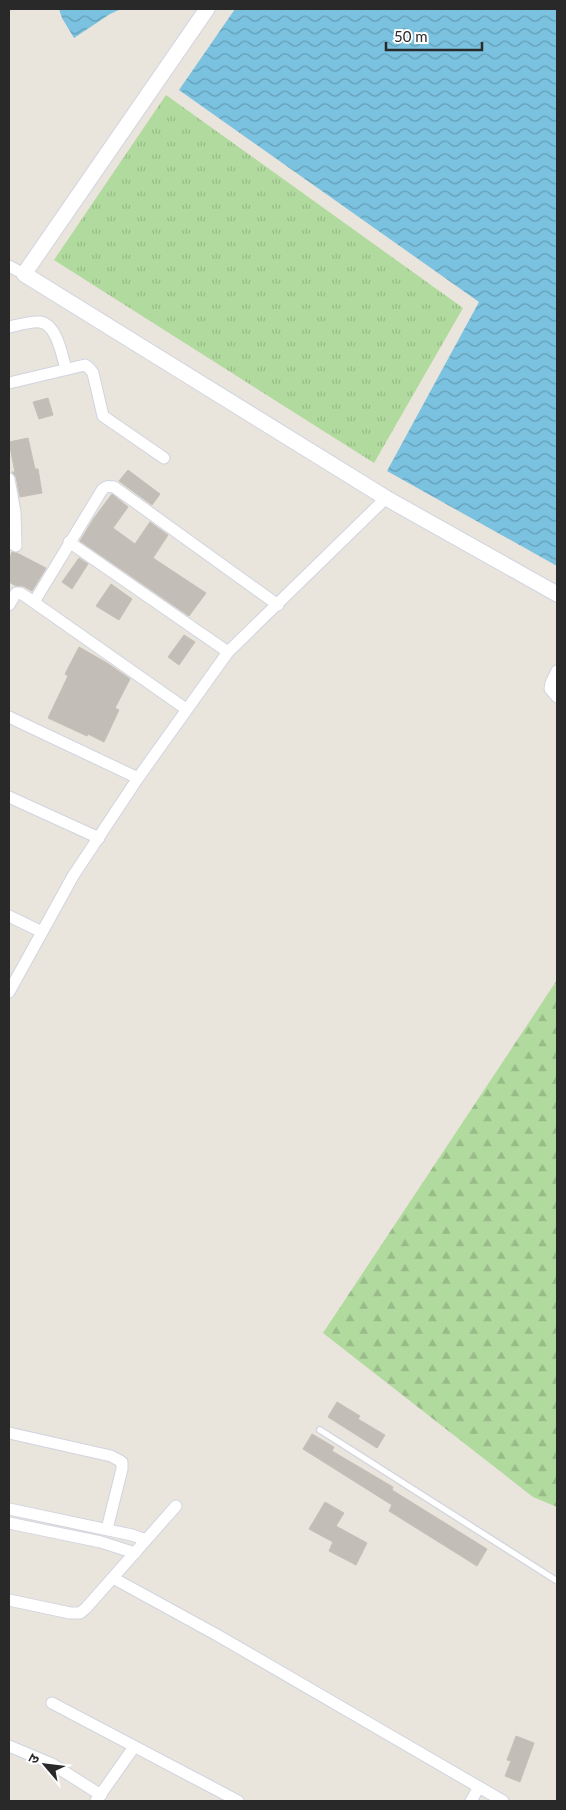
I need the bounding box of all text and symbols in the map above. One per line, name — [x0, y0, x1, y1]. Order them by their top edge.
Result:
scale bar — [386, 20, 482, 52]
text: 50 m — [394, 27, 428, 45]
north arrow — [20, 1740, 70, 1790]
text: उ — [24, 1750, 43, 1766]

